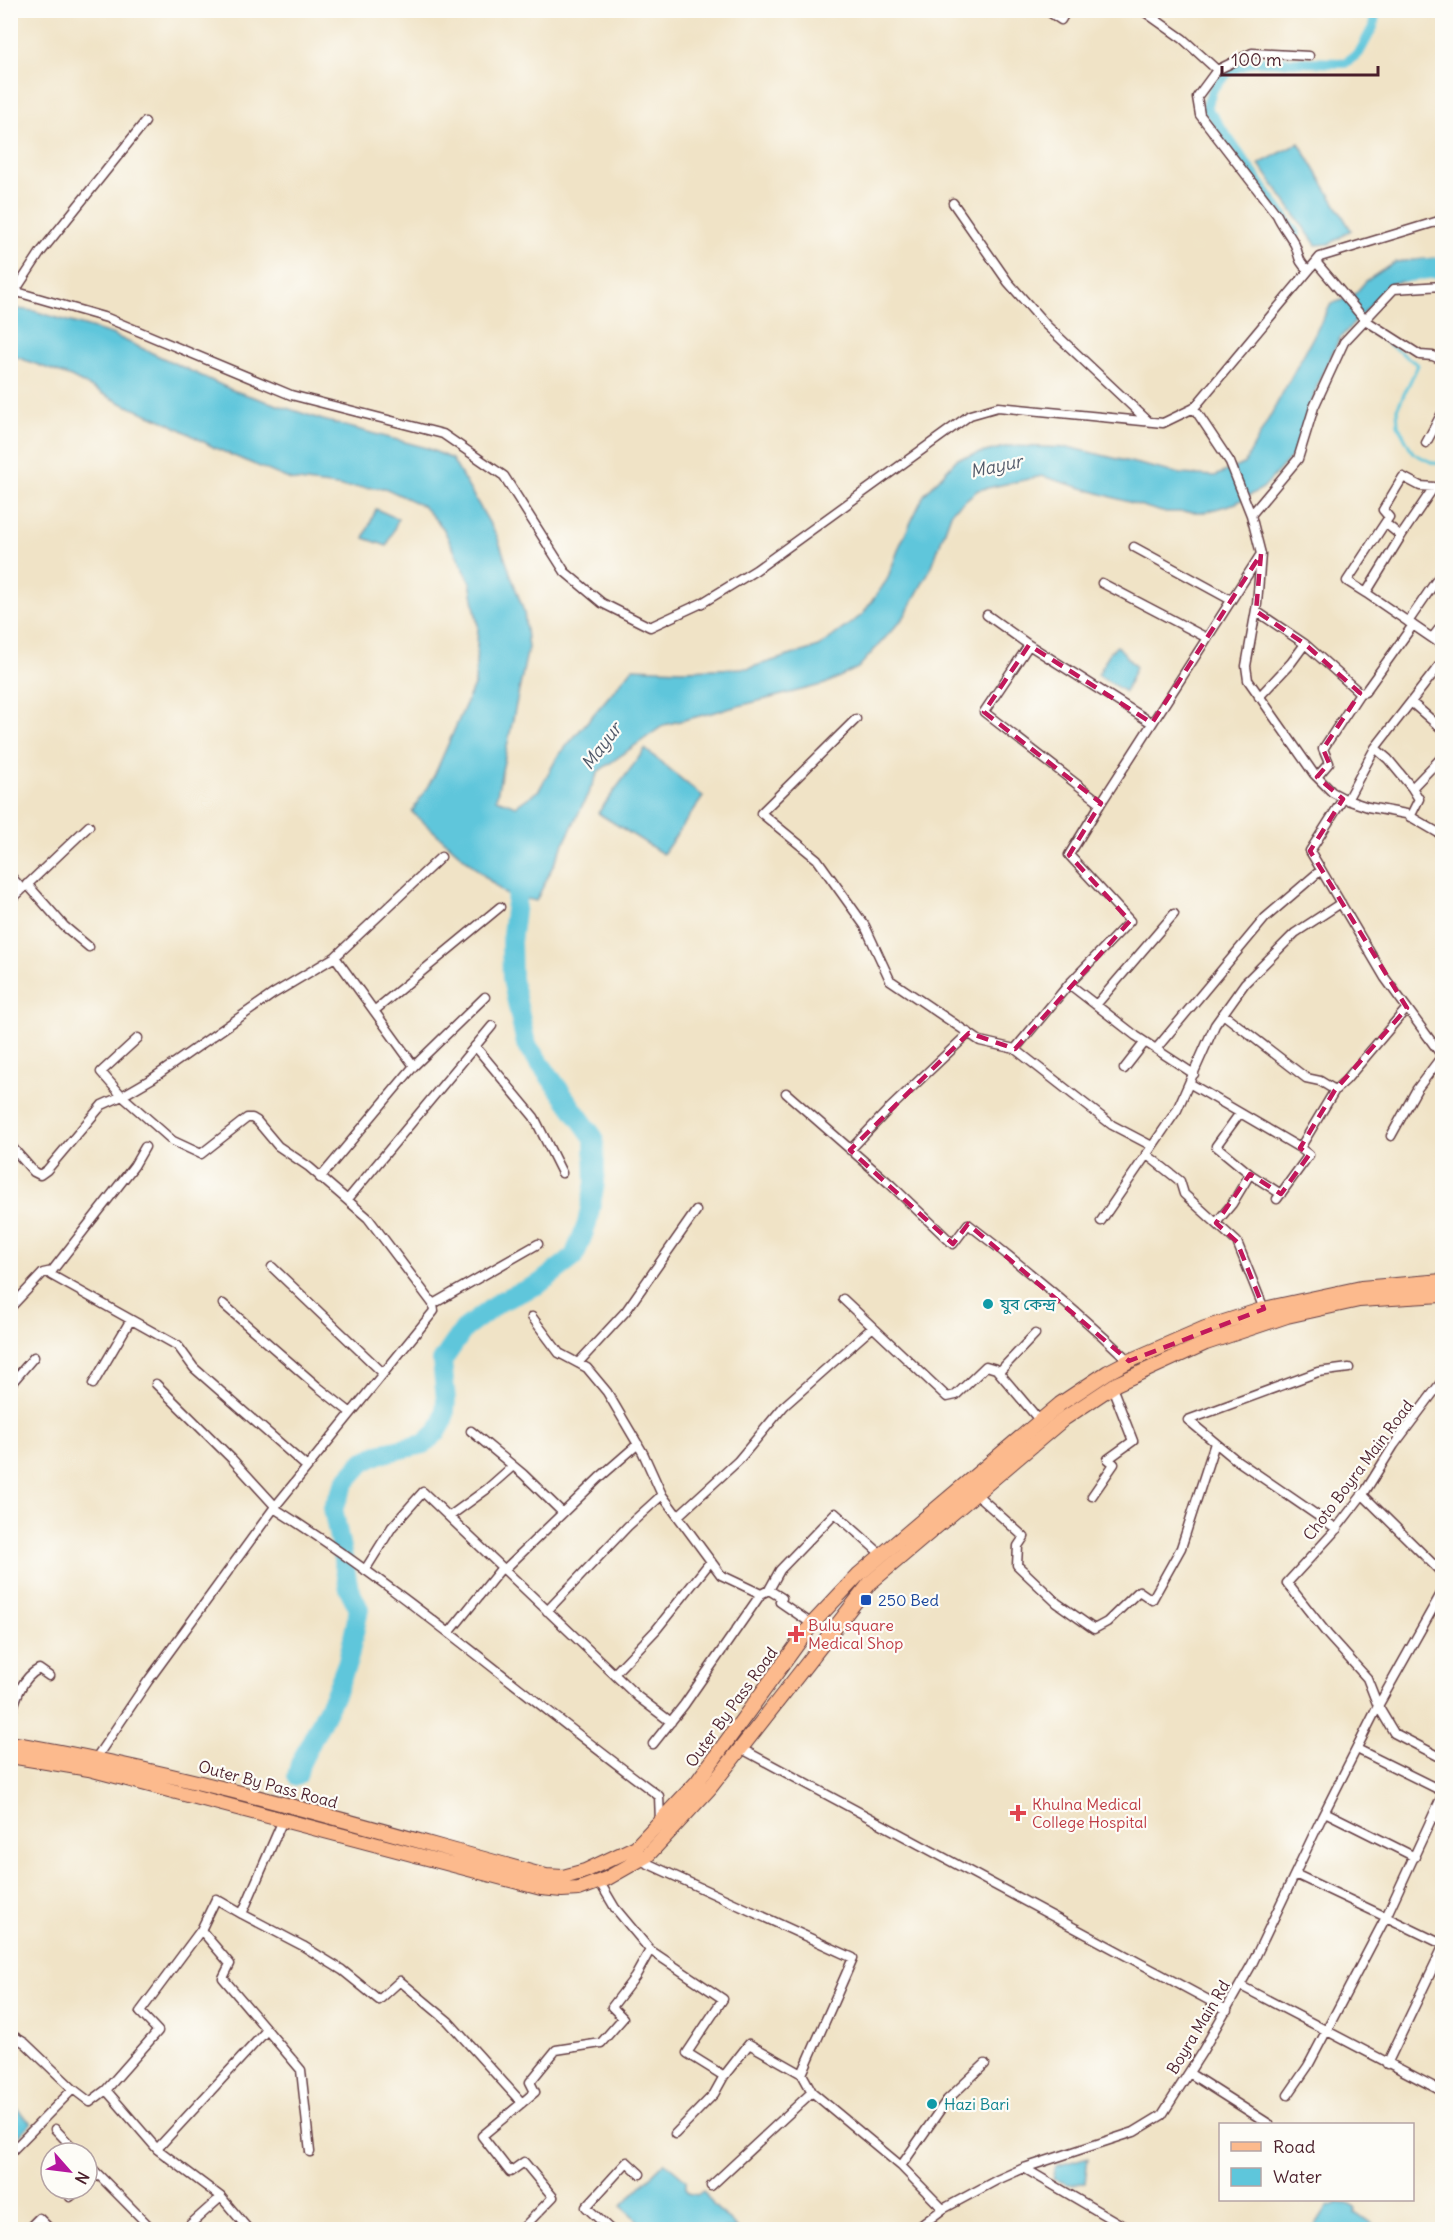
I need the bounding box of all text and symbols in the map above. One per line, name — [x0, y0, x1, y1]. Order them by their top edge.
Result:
scale bar — [1222, 39, 1378, 77]
text: 100 m — [1231, 48, 1282, 71]
water label: Mayur — [968, 449, 1027, 483]
water label: Mayur — [576, 716, 628, 774]
place label: যুব কেন্দ্র — [999, 1294, 1057, 1314]
marker: যুব কেন্দ্র — [981, 1297, 995, 1311]
street label: Choto Boyra Main Road — [1299, 1396, 1417, 1544]
place label: 250 Bed — [878, 1590, 939, 1610]
marker: 250 Bed — [859, 1593, 873, 1607]
place label: Bulu square Medical Shop — [808, 1615, 903, 1653]
marker: Bulu square Medical Shop — [789, 1627, 803, 1641]
street label: Outer By Pass Road — [681, 1643, 781, 1771]
street label: Outer By Pass Road — [196, 1756, 340, 1812]
place label: Khulna Medical College Hospital — [1032, 1794, 1147, 1832]
marker: Khulna Medical College Hospital — [1009, 1804, 1027, 1822]
street label: Boyra Main Rd — [1162, 1976, 1234, 2078]
place label: Hazi Bari — [944, 2094, 1009, 2114]
marker: Hazi Bari — [925, 2097, 939, 2111]
legend — [1219, 2123, 1414, 2201]
text: Road — [1273, 2135, 1316, 2158]
north arrow — [39, 2141, 99, 2201]
text: Water — [1273, 2165, 1323, 2188]
text: N — [71, 2168, 94, 2188]

